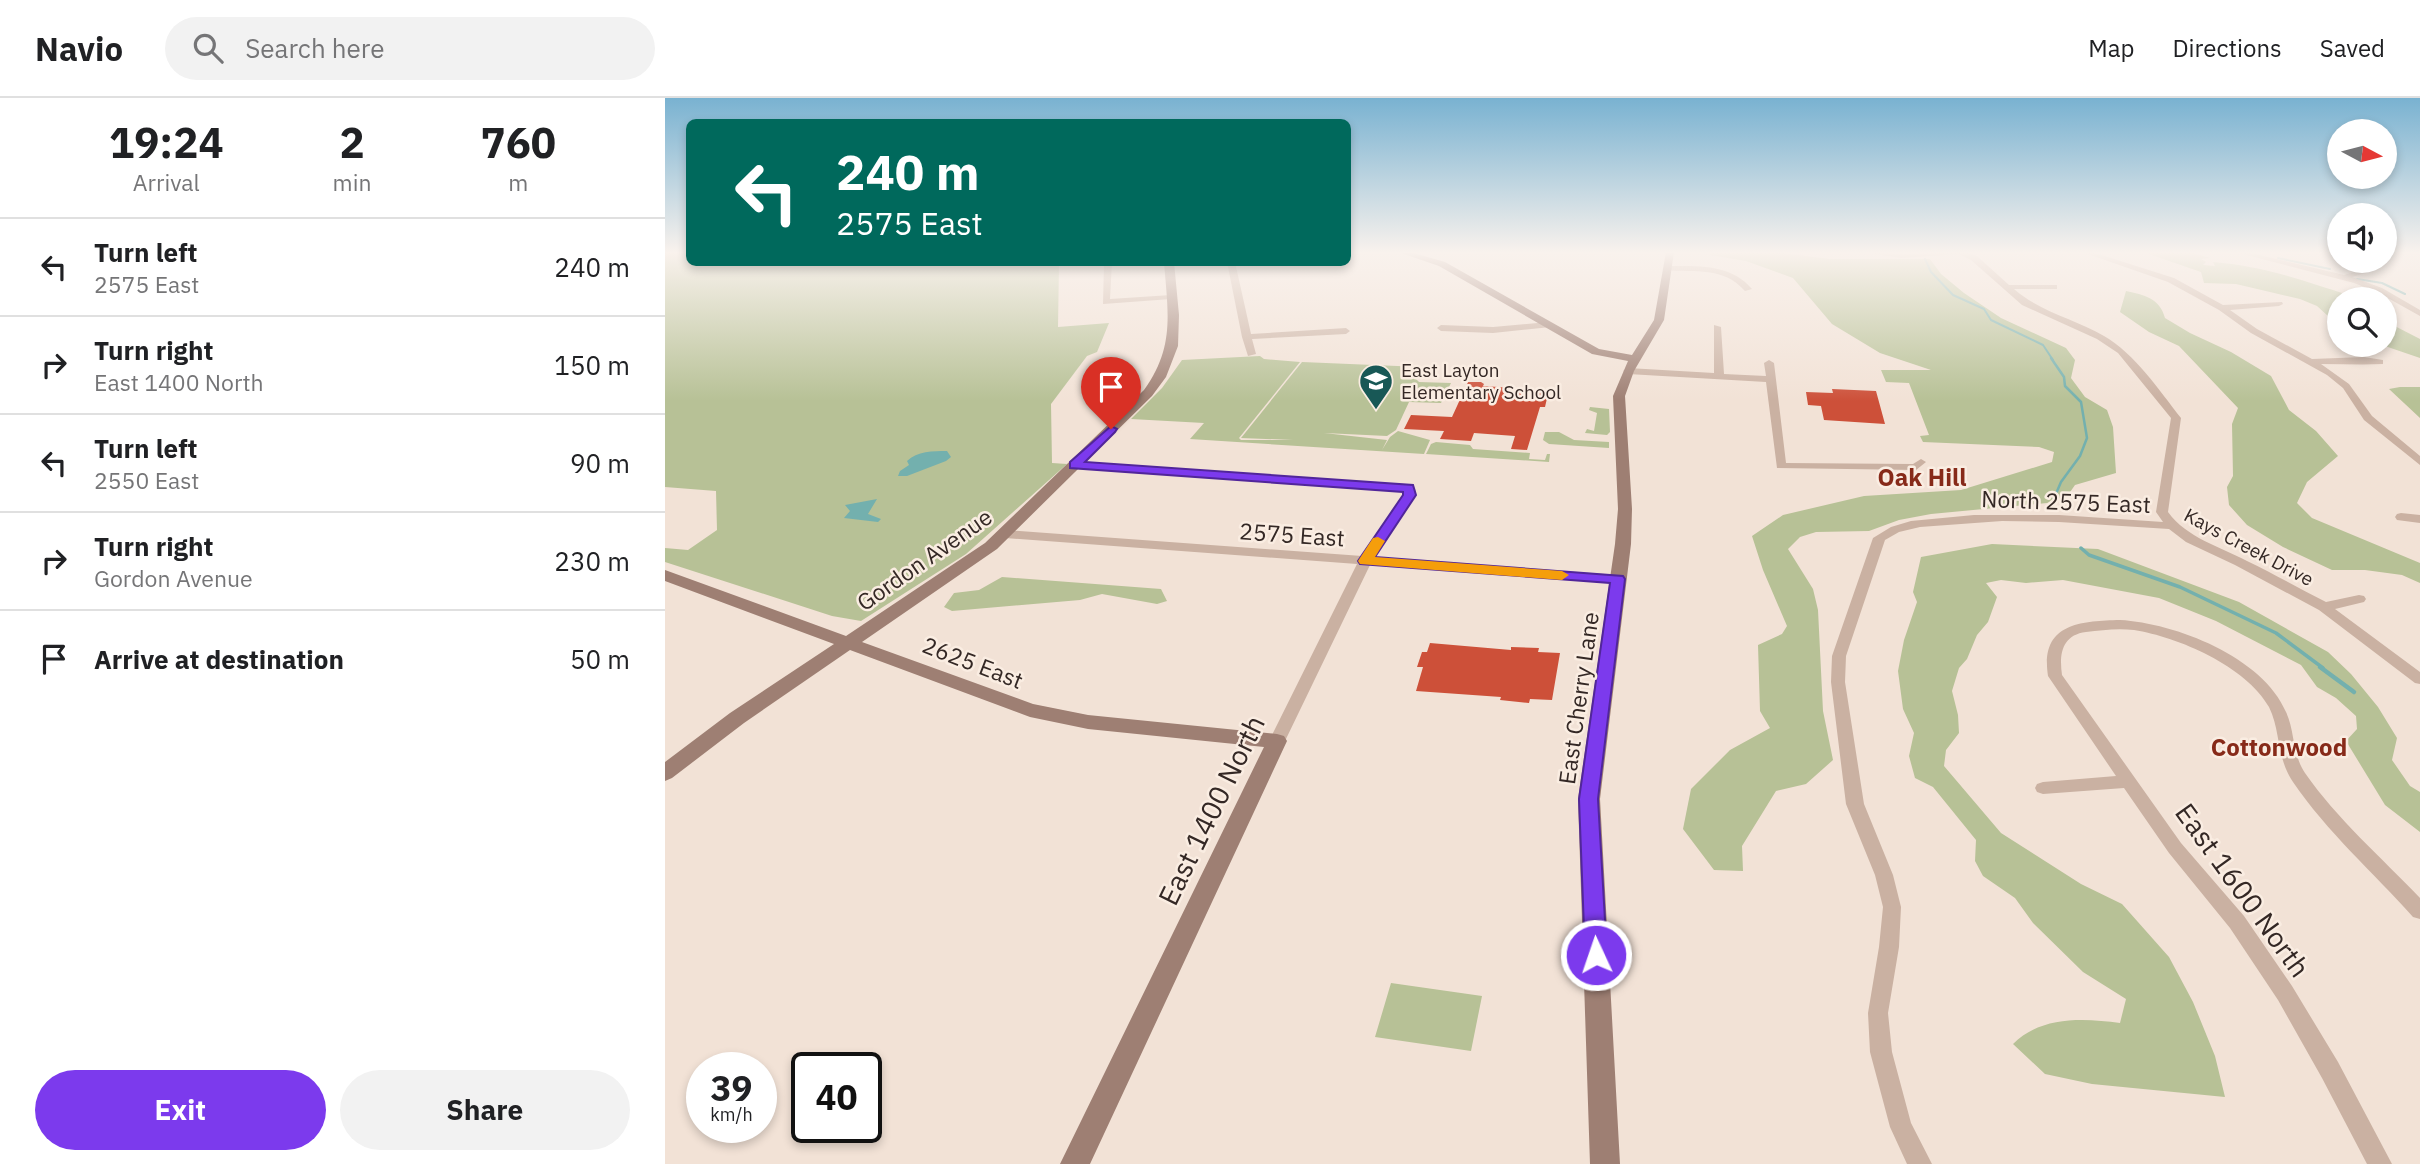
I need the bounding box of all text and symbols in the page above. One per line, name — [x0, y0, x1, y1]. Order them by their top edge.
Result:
search box — [165, 17, 655, 80]
text: Navio — [35, 27, 123, 70]
icon: search — [189, 29, 227, 67]
text: Search here — [245, 31, 385, 65]
text: Map — [2088, 32, 2134, 64]
text: Directions — [2172, 32, 2282, 64]
text: Saved — [2320, 32, 2385, 64]
text: 19:24 — [109, 115, 224, 170]
text: 2 — [339, 115, 365, 170]
text: 760 — [480, 115, 556, 170]
north arrow — [2327, 119, 2397, 189]
map controls — [2327, 119, 2397, 357]
text: 240 m — [836, 140, 980, 203]
icon: left — [721, 147, 812, 238]
text: Arrival — [133, 167, 200, 197]
text: min — [333, 167, 371, 197]
text: m — [508, 167, 528, 197]
text: 2575 East — [836, 202, 983, 244]
button: sound — [2327, 203, 2397, 273]
text: Turn left — [94, 235, 197, 269]
icon: left — [35, 248, 73, 286]
text: 240 m — [554, 250, 630, 284]
text: 2575 East — [94, 269, 199, 299]
button: search — [2327, 287, 2397, 357]
text: Turn right — [94, 333, 213, 367]
icon: right — [35, 346, 73, 384]
text: 150 m — [554, 348, 630, 382]
pin — [1081, 357, 1141, 429]
place label: East Layton Elementary School — [1401, 358, 1561, 404]
school or university icon: East Layton Elementary School — [1357, 362, 1395, 411]
text: East 1400 North — [94, 367, 264, 397]
icon: arrive — [1092, 368, 1130, 406]
text: Turn left — [94, 431, 197, 465]
icon: left — [35, 444, 73, 482]
text: 90 m — [570, 446, 630, 480]
district label: Oak Hill — [1878, 461, 1966, 493]
text: 2550 East — [94, 465, 199, 495]
street label: North 2575 East — [1981, 483, 2151, 519]
street label: Gordon Avenue — [850, 501, 998, 617]
street label: Kays Creek Drive — [2180, 503, 2318, 591]
street label: 2575 East — [1238, 515, 1346, 553]
text: Turn right — [94, 529, 213, 563]
icon: right — [35, 542, 73, 580]
text: 230 m — [554, 544, 630, 578]
text: Gordon Avenue — [94, 563, 253, 593]
street label: East Cherry Lane — [1551, 610, 1605, 786]
street label: 2625 East — [918, 629, 1028, 695]
icon: arrive — [35, 640, 73, 678]
text: Arrive at destination — [94, 642, 344, 676]
text: 50 m — [570, 642, 630, 676]
street label: East 1400 North — [1149, 709, 1273, 911]
district label: Cottonwood — [2211, 731, 2347, 763]
street label: East 1600 North — [2167, 796, 2319, 984]
position arrow — [1559, 918, 1633, 992]
speed limit sign: 40 — [791, 1052, 882, 1143]
text: 39 — [710, 1065, 753, 1111]
button: Exit — [35, 1070, 326, 1150]
button: Share — [340, 1070, 630, 1150]
text: km/h — [710, 1103, 753, 1126]

